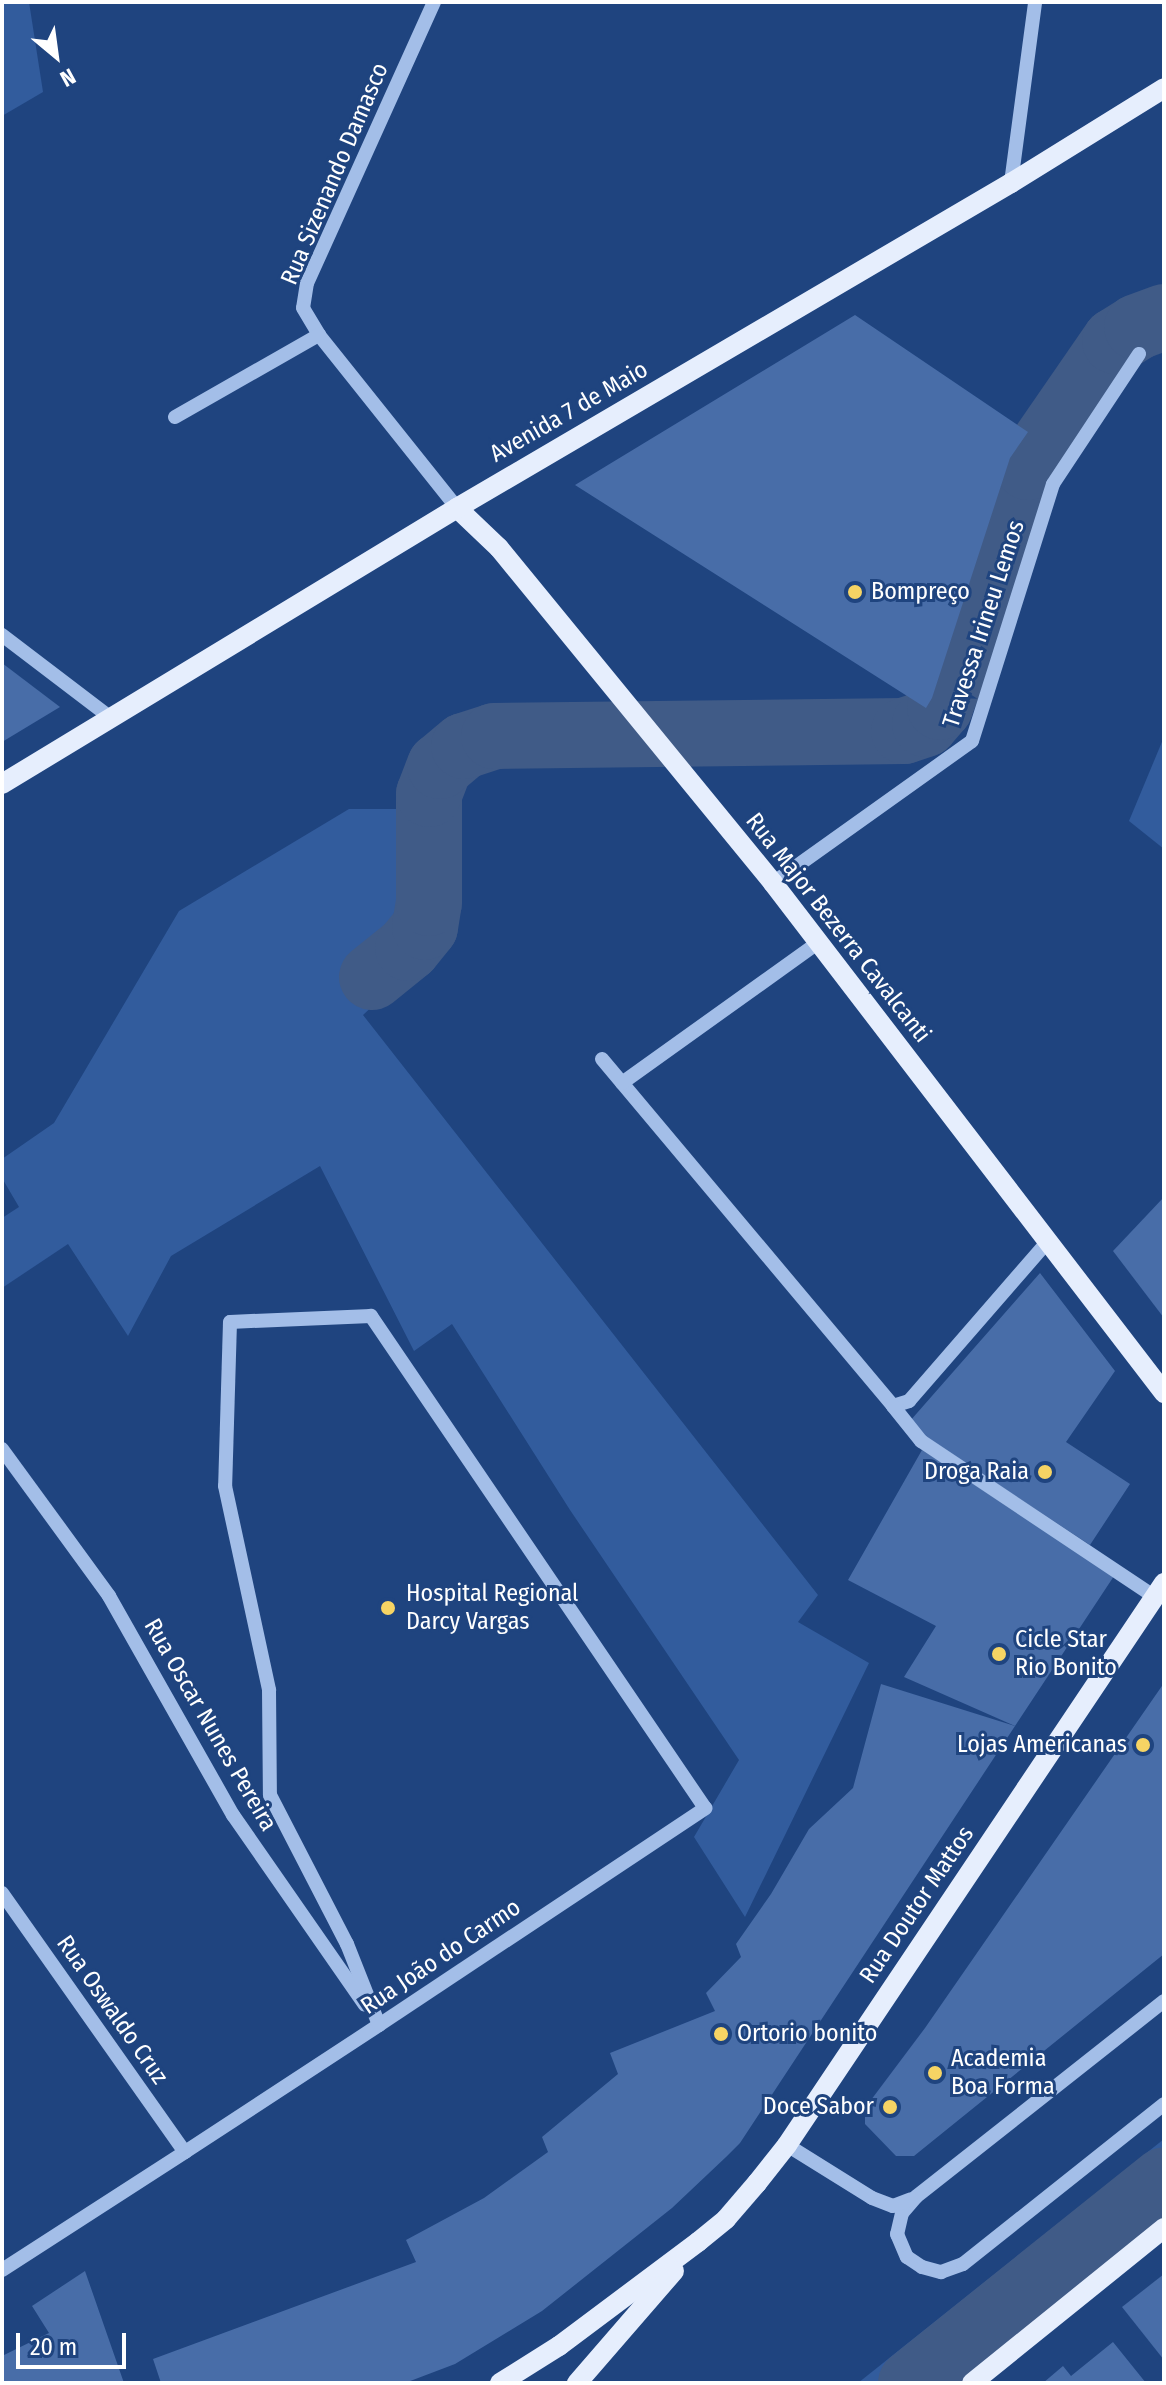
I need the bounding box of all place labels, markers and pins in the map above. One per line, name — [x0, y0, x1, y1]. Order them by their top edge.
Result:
place label: Bompreço — [871, 578, 970, 606]
marker: Bompreço — [846, 583, 864, 601]
place label: Droga Raia — [924, 1458, 1029, 1486]
marker: Droga Raia — [1036, 1463, 1054, 1481]
place label: Hospital Regional Darcy Vargas — [406, 1580, 578, 1636]
marker: Hospital Regional Darcy Vargas — [377, 1597, 399, 1619]
place label: Cicle Star Rio Bonito — [1015, 1626, 1117, 1682]
marker: Cicle Star Rio Bonito — [990, 1645, 1008, 1663]
place label: Lojas Americanas — [957, 1731, 1127, 1759]
marker: Lojas Americanas — [1134, 1736, 1152, 1754]
place label: Ortorio bonito — [737, 2020, 877, 2048]
marker: Ortorio bonito — [712, 2025, 730, 2043]
place label: Academia Boa Forma — [951, 2045, 1055, 2101]
marker: Academia Boa Forma — [926, 2064, 944, 2082]
place label: Doce Sabor — [763, 2093, 874, 2121]
marker: Doce Sabor — [881, 2098, 899, 2116]

